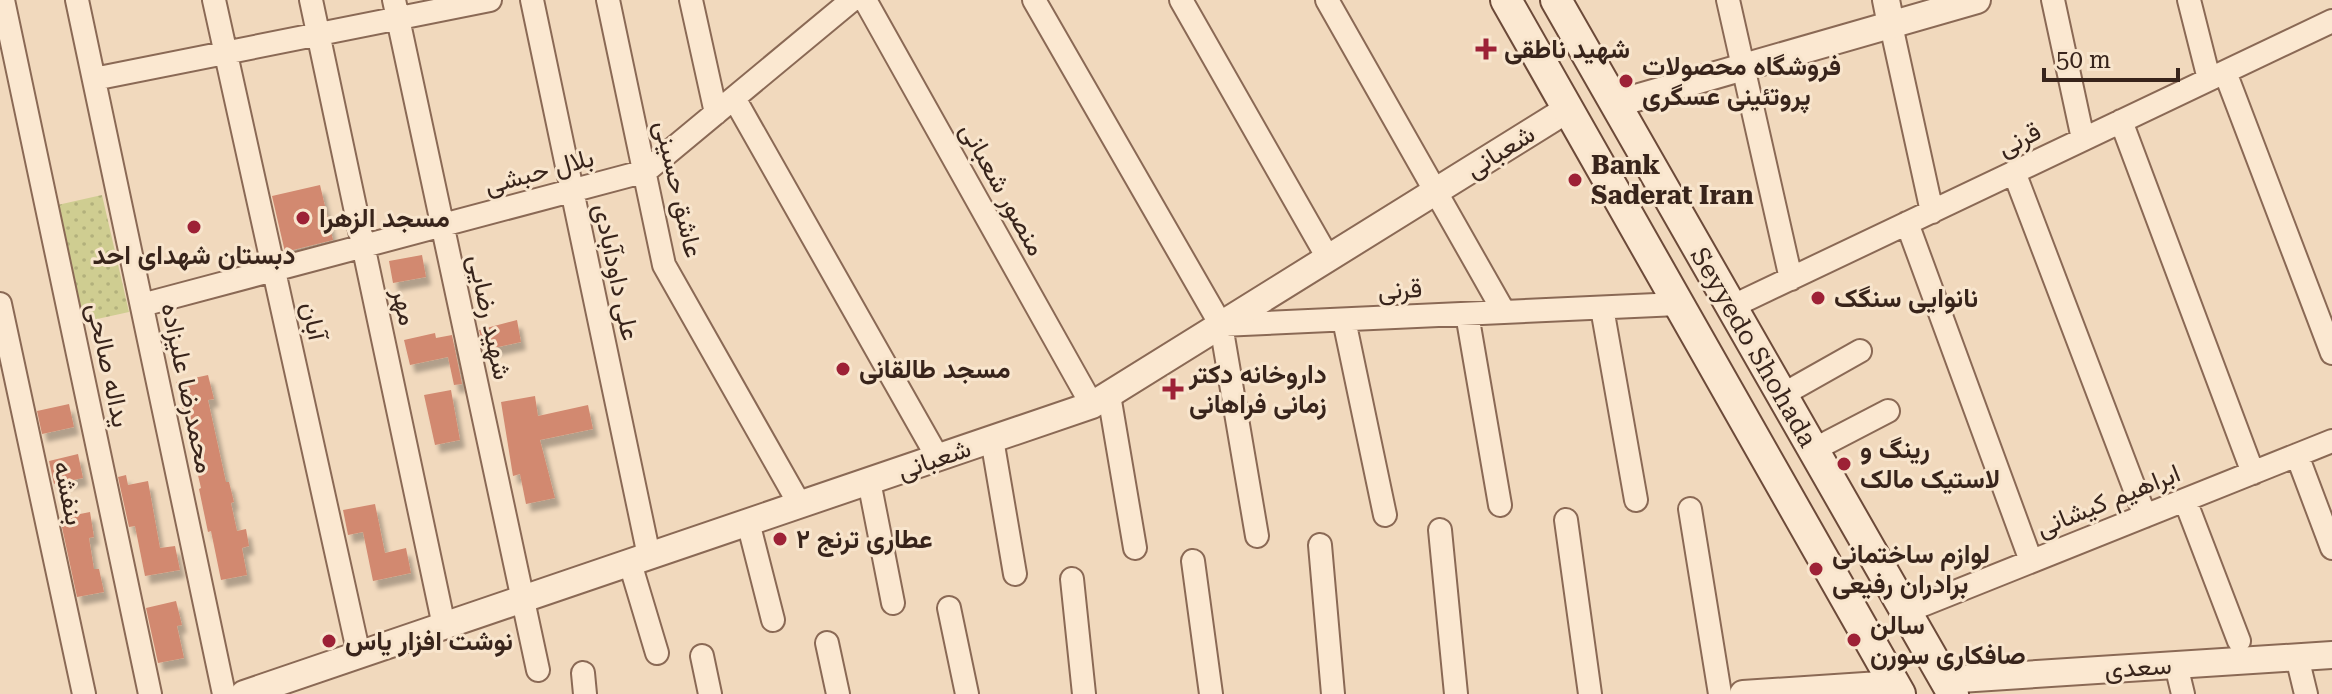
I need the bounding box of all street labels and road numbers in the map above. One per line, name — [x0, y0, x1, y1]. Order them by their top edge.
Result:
street label: قرنی — [1992, 116, 2046, 163]
street label: منصور شعبانی — [953, 117, 1052, 261]
street label: عاشق حسینی — [648, 118, 709, 261]
street label: شعبانی — [1460, 118, 1540, 185]
street label: بلال حبشی — [481, 142, 597, 201]
street label: علی داودآبادی — [587, 201, 646, 343]
street label: Seyyedo Shohada — [1685, 242, 1823, 452]
street label: شهید رضایی — [461, 252, 518, 383]
street label: قرنی — [1377, 273, 1423, 306]
street label: مهر — [385, 285, 424, 328]
street label: آبان — [295, 299, 333, 345]
street label: یداله صالحی — [80, 300, 137, 430]
street label: محمدرضا علیزاده — [154, 300, 221, 476]
street label: شعبانی — [893, 433, 975, 486]
street label: بنفشه — [48, 458, 90, 528]
street label: ابراهیم کیشانی — [2032, 458, 2185, 544]
street label: سعدی — [2103, 650, 2173, 685]

